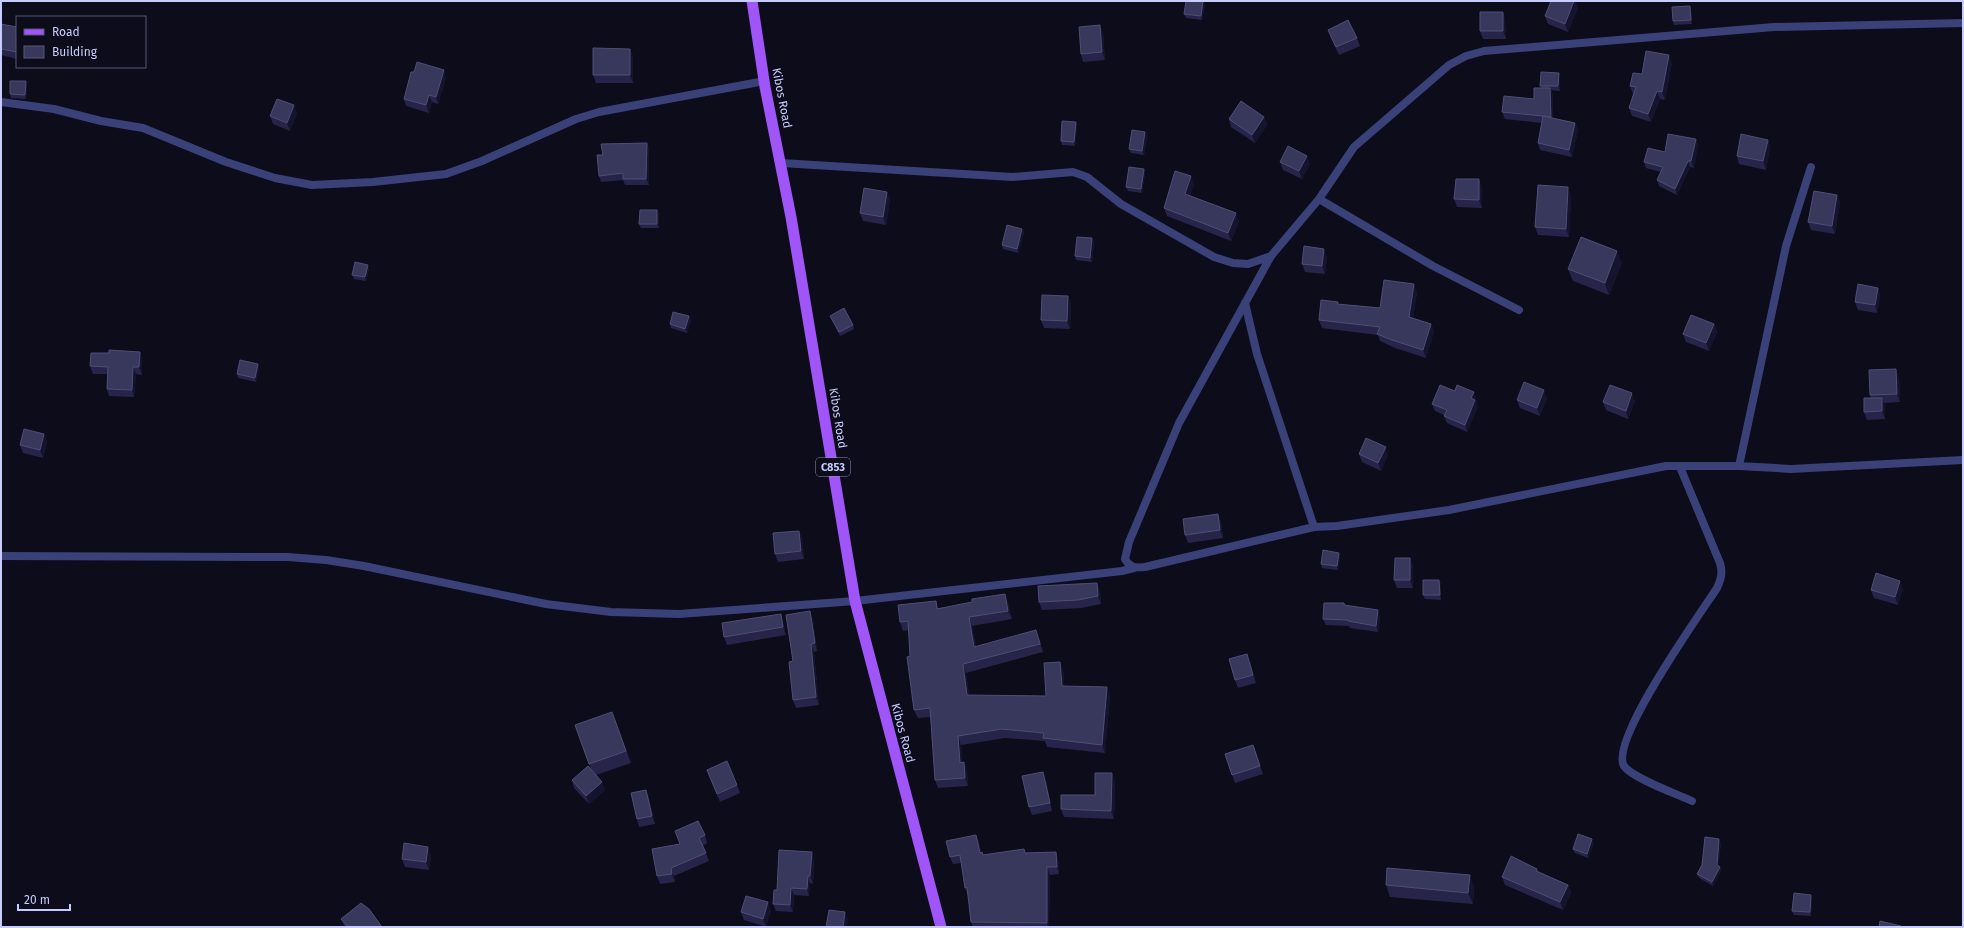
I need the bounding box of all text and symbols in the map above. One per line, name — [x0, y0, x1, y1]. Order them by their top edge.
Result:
legend — [16, 16, 146, 68]
text: Road — [52, 25, 80, 39]
text: Building — [52, 45, 98, 59]
street label: Kibos Road — [769, 67, 795, 129]
street label: Kibos Road — [826, 387, 850, 449]
road number: C853 — [816, 458, 850, 476]
street label: Kibos Road — [888, 702, 918, 764]
scale bar — [18, 886, 70, 912]
text: 20 m — [24, 893, 50, 907]

